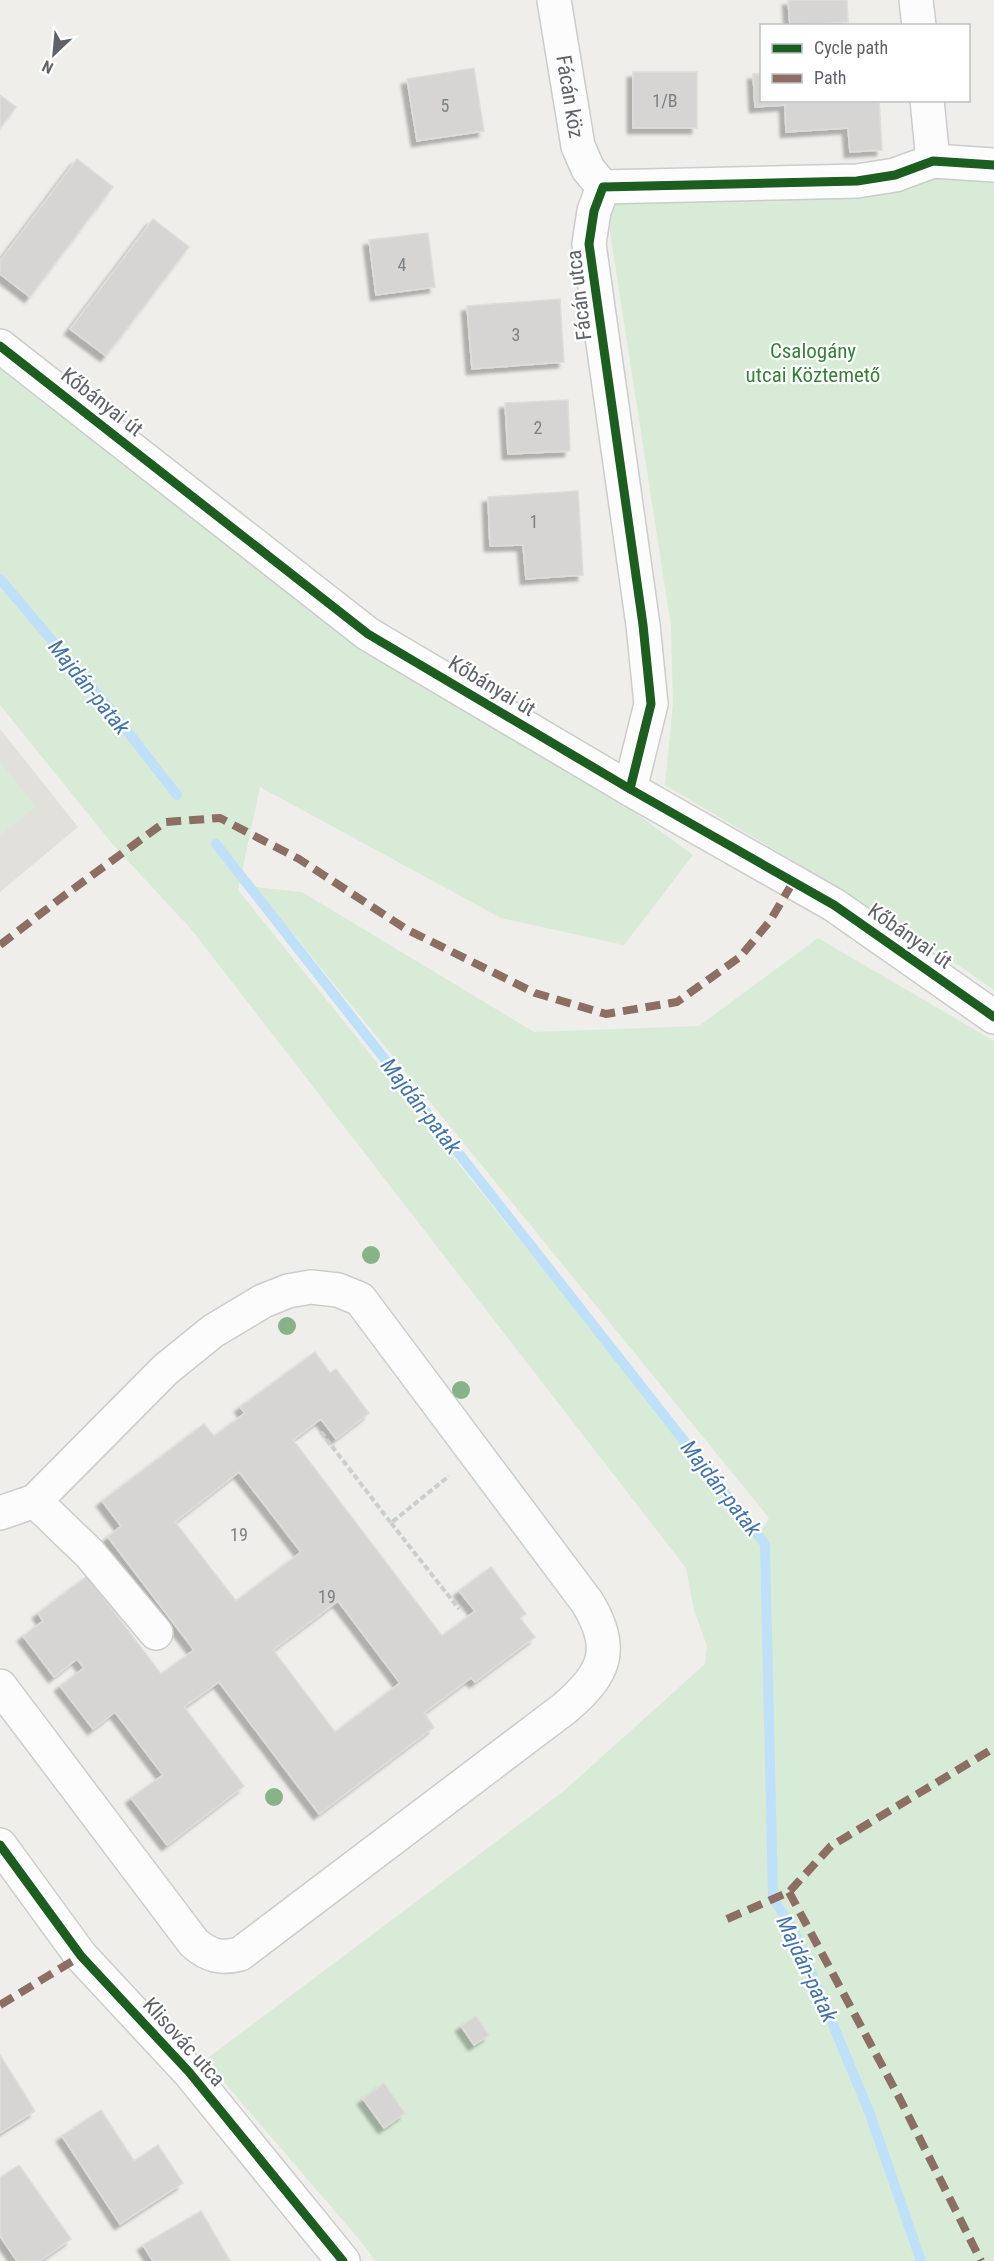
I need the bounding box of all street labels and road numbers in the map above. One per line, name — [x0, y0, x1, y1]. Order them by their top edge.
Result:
street label: Fácán köz — [551, 53, 589, 140]
street label: Fácán utca — [562, 249, 596, 341]
street label: Kőbányai út — [56, 363, 148, 441]
street label: Kőbányai út — [444, 651, 540, 721]
street label: Kőbányai út — [863, 898, 957, 974]
street label: Klisovác utca — [138, 1993, 230, 2091]

